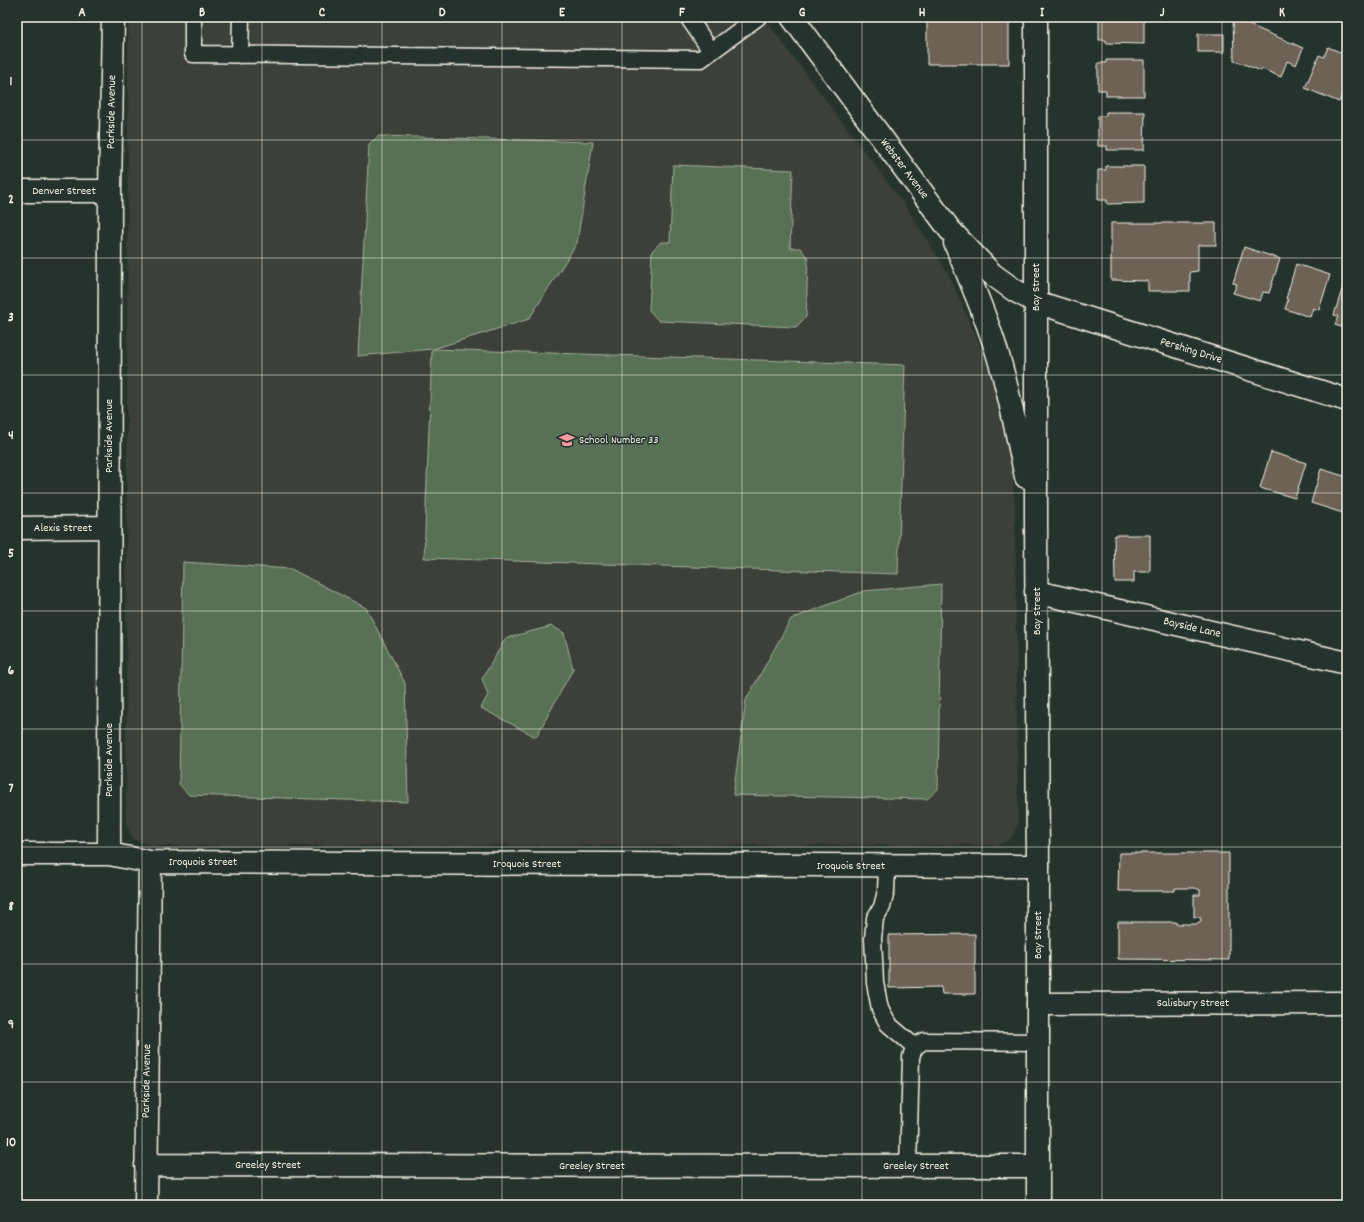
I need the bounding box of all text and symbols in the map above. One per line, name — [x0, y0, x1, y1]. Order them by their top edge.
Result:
text: A — [78, 4, 86, 23]
text: B — [199, 4, 205, 23]
text: C — [319, 4, 326, 23]
text: D — [439, 4, 446, 23]
text: E — [559, 4, 566, 23]
text: F — [679, 4, 685, 23]
text: G — [799, 4, 806, 23]
text: H — [919, 4, 926, 23]
text: I — [1040, 4, 1045, 23]
text: J — [1160, 4, 1165, 23]
text: K — [1279, 4, 1285, 23]
text: 1 — [10, 73, 13, 92]
street label: Parkside Avenue — [103, 75, 121, 149]
street label: Webster Avenue — [875, 135, 933, 203]
street label: Denver Street — [32, 183, 96, 200]
text: 2 — [8, 191, 14, 210]
street label: Bay Street — [1028, 262, 1045, 311]
text: 3 — [8, 309, 14, 328]
street label: Pershing Drive — [1158, 333, 1224, 369]
street label: Parkside Avenue — [101, 399, 118, 473]
text: 4 — [8, 427, 14, 446]
school or university icon: School Number 33 — [558, 431, 576, 449]
place label: School Number 33 — [579, 432, 659, 449]
street label: Alexis Street — [34, 520, 93, 537]
text: 5 — [8, 545, 14, 564]
street label: Bay Street — [1029, 586, 1046, 635]
street label: Bayside Lane — [1162, 613, 1222, 643]
text: 6 — [8, 662, 15, 681]
street label: Parkside Avenue — [101, 723, 118, 797]
text: 7 — [9, 780, 14, 799]
street label: Iroquois Street — [169, 854, 238, 871]
street label: Iroquois Street — [493, 856, 562, 873]
street label: Iroquois Street — [817, 858, 886, 875]
text: 8 — [8, 898, 14, 917]
street label: Bay Street — [1030, 910, 1047, 959]
street label: Salisbury Street — [1157, 995, 1230, 1012]
text: 9 — [8, 1016, 14, 1035]
street label: Parkside Avenue — [138, 1044, 156, 1118]
text: 10 — [6, 1134, 16, 1153]
street label: Greeley Street — [235, 1157, 302, 1174]
street label: Greeley Street — [559, 1158, 626, 1175]
street label: Greeley Street — [883, 1158, 950, 1175]

